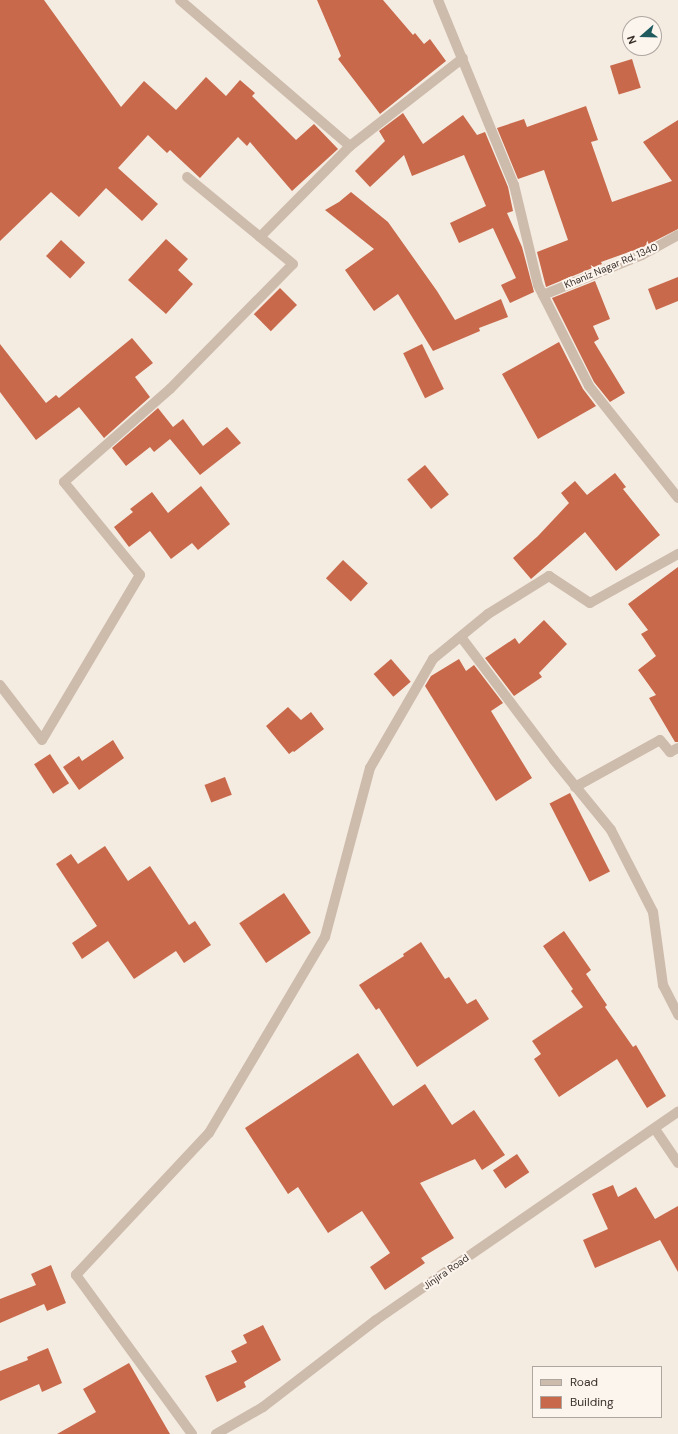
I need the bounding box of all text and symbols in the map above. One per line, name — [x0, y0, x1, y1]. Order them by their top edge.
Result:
north arrow — [622, 16, 662, 56]
text: N — [624, 34, 640, 46]
street label: Khaniz Nagar Rd, 1340 — [562, 241, 660, 291]
street label: Jinjira Road — [421, 1252, 471, 1292]
legend — [532, 1366, 662, 1418]
text: Road — [570, 1374, 598, 1390]
text: Building — [570, 1394, 614, 1410]

